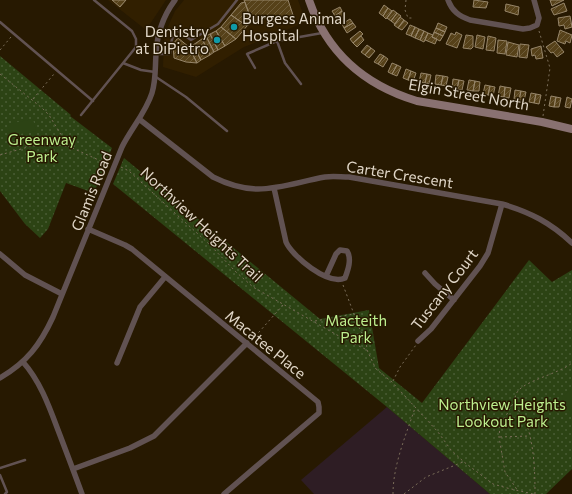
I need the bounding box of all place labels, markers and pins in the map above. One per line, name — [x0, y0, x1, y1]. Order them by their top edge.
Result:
place label: Burgess Animal Hospital — [242, 9, 346, 44]
place label: Dentistry at DiPietro — [135, 22, 209, 57]
marker: Burgess Animal Hospital — [229, 22, 239, 32]
marker: Dentistry at DiPietro — [212, 35, 222, 45]

